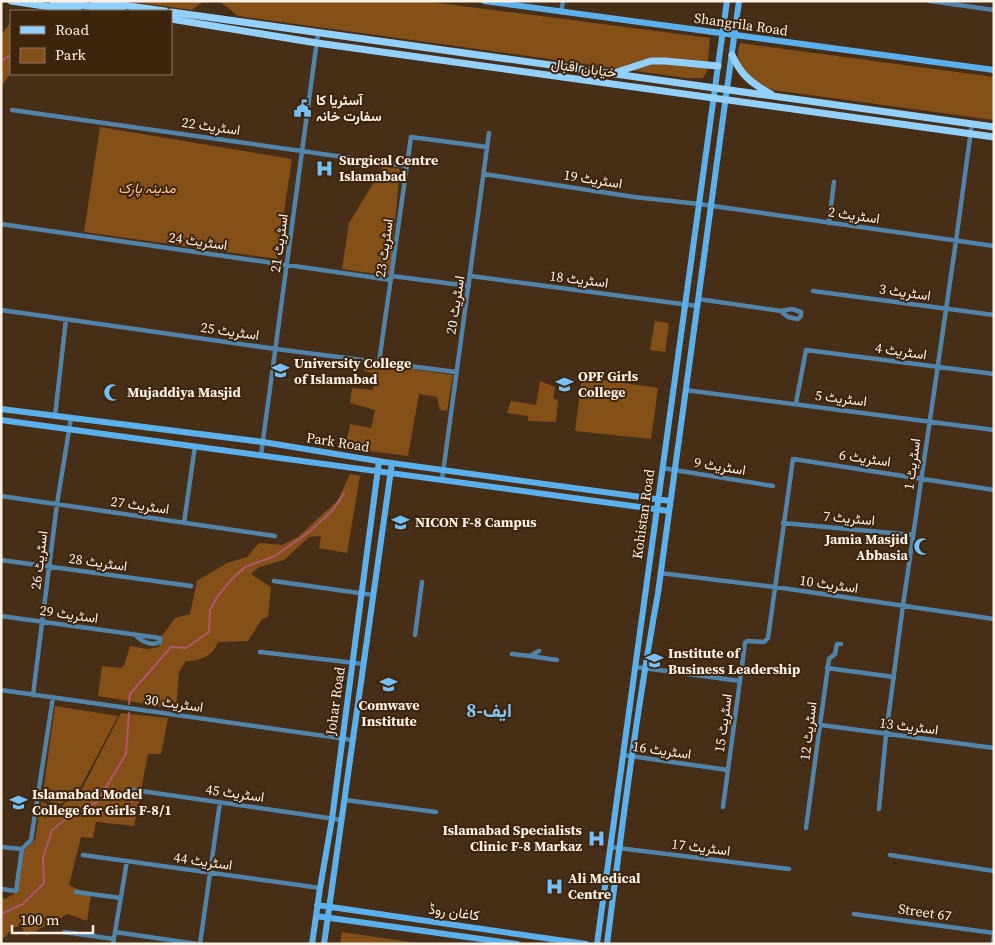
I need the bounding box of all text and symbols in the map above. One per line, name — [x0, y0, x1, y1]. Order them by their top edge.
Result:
street label: Shangrila Road — [693, 8, 789, 40]
legend — [10, 10, 172, 75]
text: Road — [55, 19, 89, 40]
text: Park — [55, 44, 87, 65]
street label: خیابان اقبال — [550, 54, 618, 82]
place label: آسٹریا کا سفارت خانہ — [316, 90, 382, 126]
public building icon: آسٹریا کا سفارت خانہ — [292, 98, 312, 118]
street label: اسٹریٹ 22 — [180, 112, 242, 140]
place label: Surgical Centre Islamabad — [339, 150, 438, 186]
hospital icon: Surgical Centre Islamabad — [315, 158, 335, 178]
street label: اسٹریٹ 19 — [562, 165, 624, 193]
park label: مدینہ پارک — [118, 178, 176, 198]
street label: اسٹریٹ 2 — [827, 201, 881, 229]
street label: اسٹریٹ 21 — [265, 212, 293, 274]
street label: اسٹریٹ 23 — [370, 217, 398, 279]
street label: اسٹریٹ 24 — [167, 227, 229, 255]
street label: اسٹریٹ 18 — [548, 265, 610, 293]
street label: اسٹریٹ 20 — [441, 274, 469, 336]
street label: اسٹریٹ 3 — [878, 278, 932, 306]
street label: اسٹریٹ 25 — [199, 317, 261, 345]
street label: اسٹریٹ 4 — [874, 337, 928, 365]
place label: University College of Islamabad — [294, 353, 411, 389]
school or university icon: University College of Islamabad — [270, 361, 290, 381]
place label: OPF Girls College — [578, 366, 639, 402]
school or university icon: OPF Girls College — [554, 374, 574, 394]
mosque icon: Mujaddiya Masjid — [103, 382, 123, 402]
place label: Mujaddiya Masjid — [127, 382, 241, 402]
street label: اسٹریٹ 5 — [814, 385, 868, 411]
street label: Park Road — [305, 427, 371, 457]
street label: اسٹریٹ 1 — [898, 437, 926, 491]
street label: اسٹریٹ 6 — [838, 444, 892, 472]
street label: اسٹریٹ 9 — [693, 452, 747, 480]
street label: Kohistan Road — [627, 468, 659, 560]
street label: اسٹریٹ 27 — [109, 491, 171, 519]
street label: اسٹریٹ 7 — [822, 506, 876, 530]
school or university icon: NICON F-8 Campus — [391, 512, 411, 532]
place label: NICON F-8 Campus — [415, 512, 537, 532]
street label: اسٹریٹ 26 — [25, 529, 53, 591]
place label: Jamia Masjid Abbasia — [824, 529, 909, 565]
mosque icon: Jamia Masjid Abbasia — [912, 537, 932, 557]
street label: اسٹریٹ 28 — [67, 548, 129, 576]
street label: اسٹریٹ 10 — [798, 570, 860, 598]
street label: اسٹریٹ 29 — [38, 600, 100, 628]
place label: Institute of Business Leadership — [668, 643, 801, 679]
school or university icon: Institute of Business Leadership — [644, 651, 664, 671]
street label: Johar Road — [320, 665, 350, 737]
school or university icon: Comwave Institute — [379, 675, 399, 695]
street label: اسٹریٹ 30 — [143, 689, 205, 717]
street label: اسٹریٹ 15 — [709, 692, 737, 754]
place label: Comwave Institute — [358, 695, 420, 731]
district label: ایف-8 — [466, 697, 512, 723]
street label: اسٹریٹ 12 — [794, 700, 822, 762]
street label: اسٹریٹ 13 — [878, 712, 940, 740]
street label: اسٹریٹ 16 — [631, 736, 693, 764]
street label: اسٹریٹ 45 — [204, 779, 266, 807]
place label: Islamabad Model College for Girls F-8/1 — [32, 784, 172, 820]
school or university icon: Islamabad Model College for Girls F-8/1 — [8, 792, 28, 812]
place label: Islamabad Specialists Clinic F-8 Markaz — [442, 820, 583, 856]
hospital icon: Islamabad Specialists Clinic F-8 Markaz — [586, 828, 606, 848]
street label: اسٹریٹ 17 — [670, 833, 732, 861]
street label: اسٹریٹ 44 — [172, 847, 234, 875]
place label: Ali Medical Centre — [568, 868, 641, 904]
hospital icon: Ali Medical Centre — [544, 876, 564, 896]
street label: Street 67 — [897, 898, 953, 926]
street label: کاغان روڈ — [427, 899, 481, 925]
scale bar — [12, 902, 94, 934]
text: 100 m — [20, 909, 60, 930]

